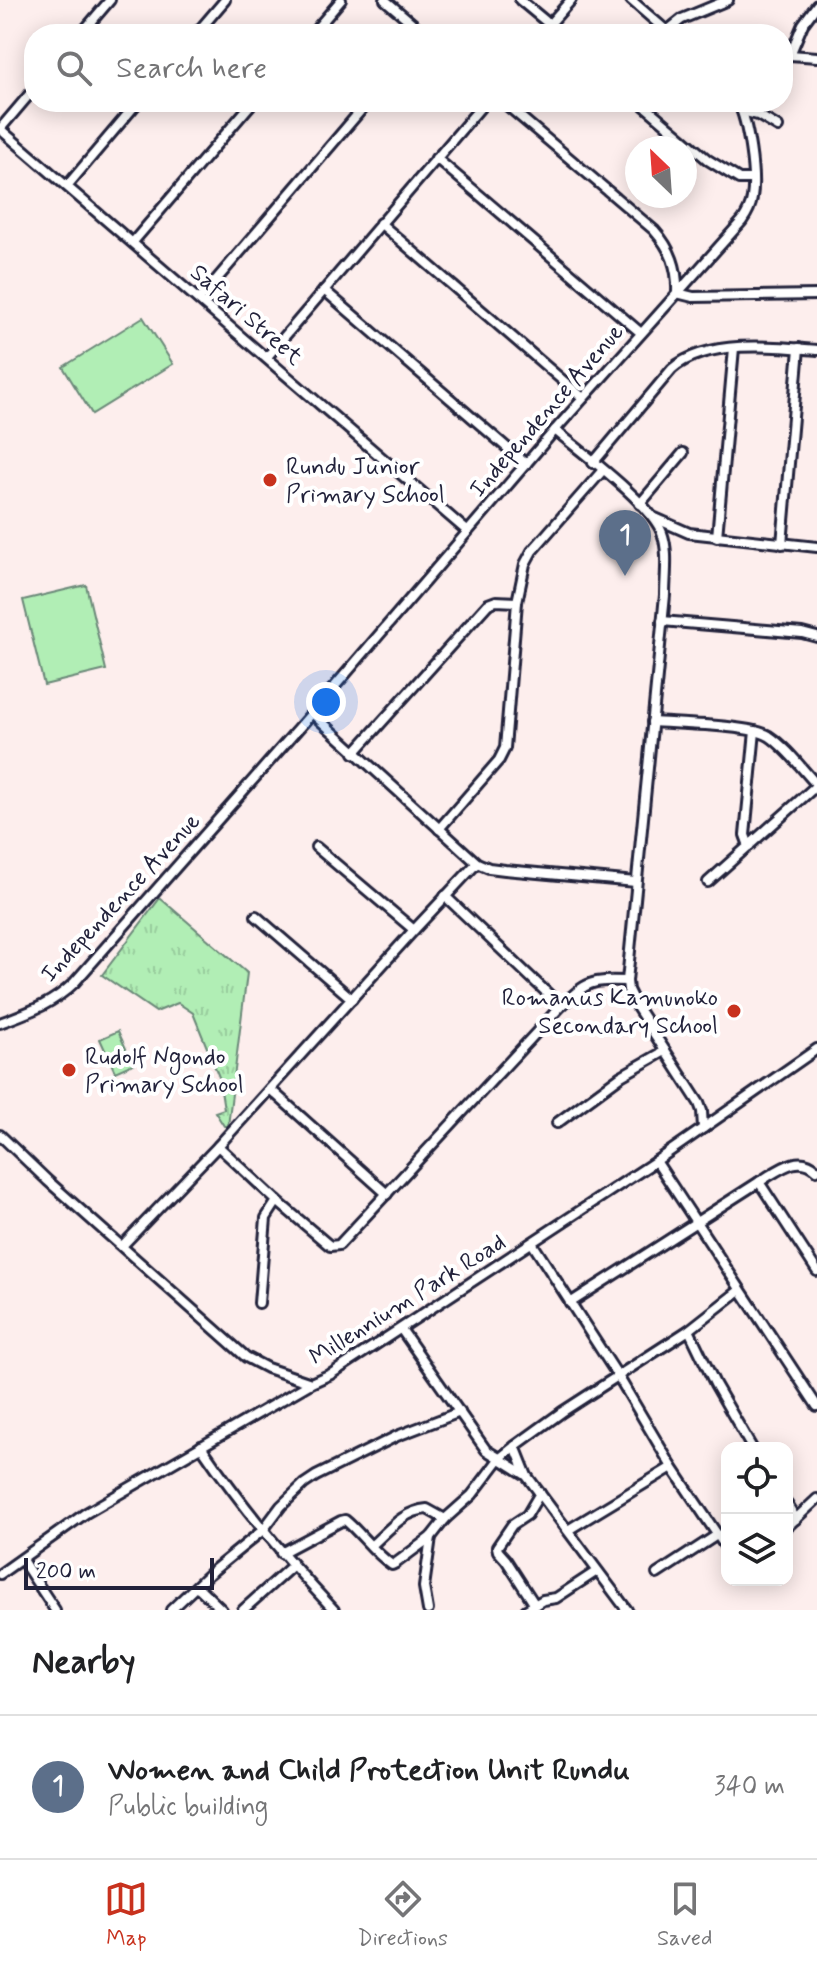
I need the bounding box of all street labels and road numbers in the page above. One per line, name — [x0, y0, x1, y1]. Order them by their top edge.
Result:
street label: Safari Street — [183, 258, 309, 373]
street label: Independence Avenue — [463, 318, 631, 504]
street label: Independence Avenue — [34, 807, 208, 989]
street label: Millennium Park Road — [304, 1227, 512, 1373]

